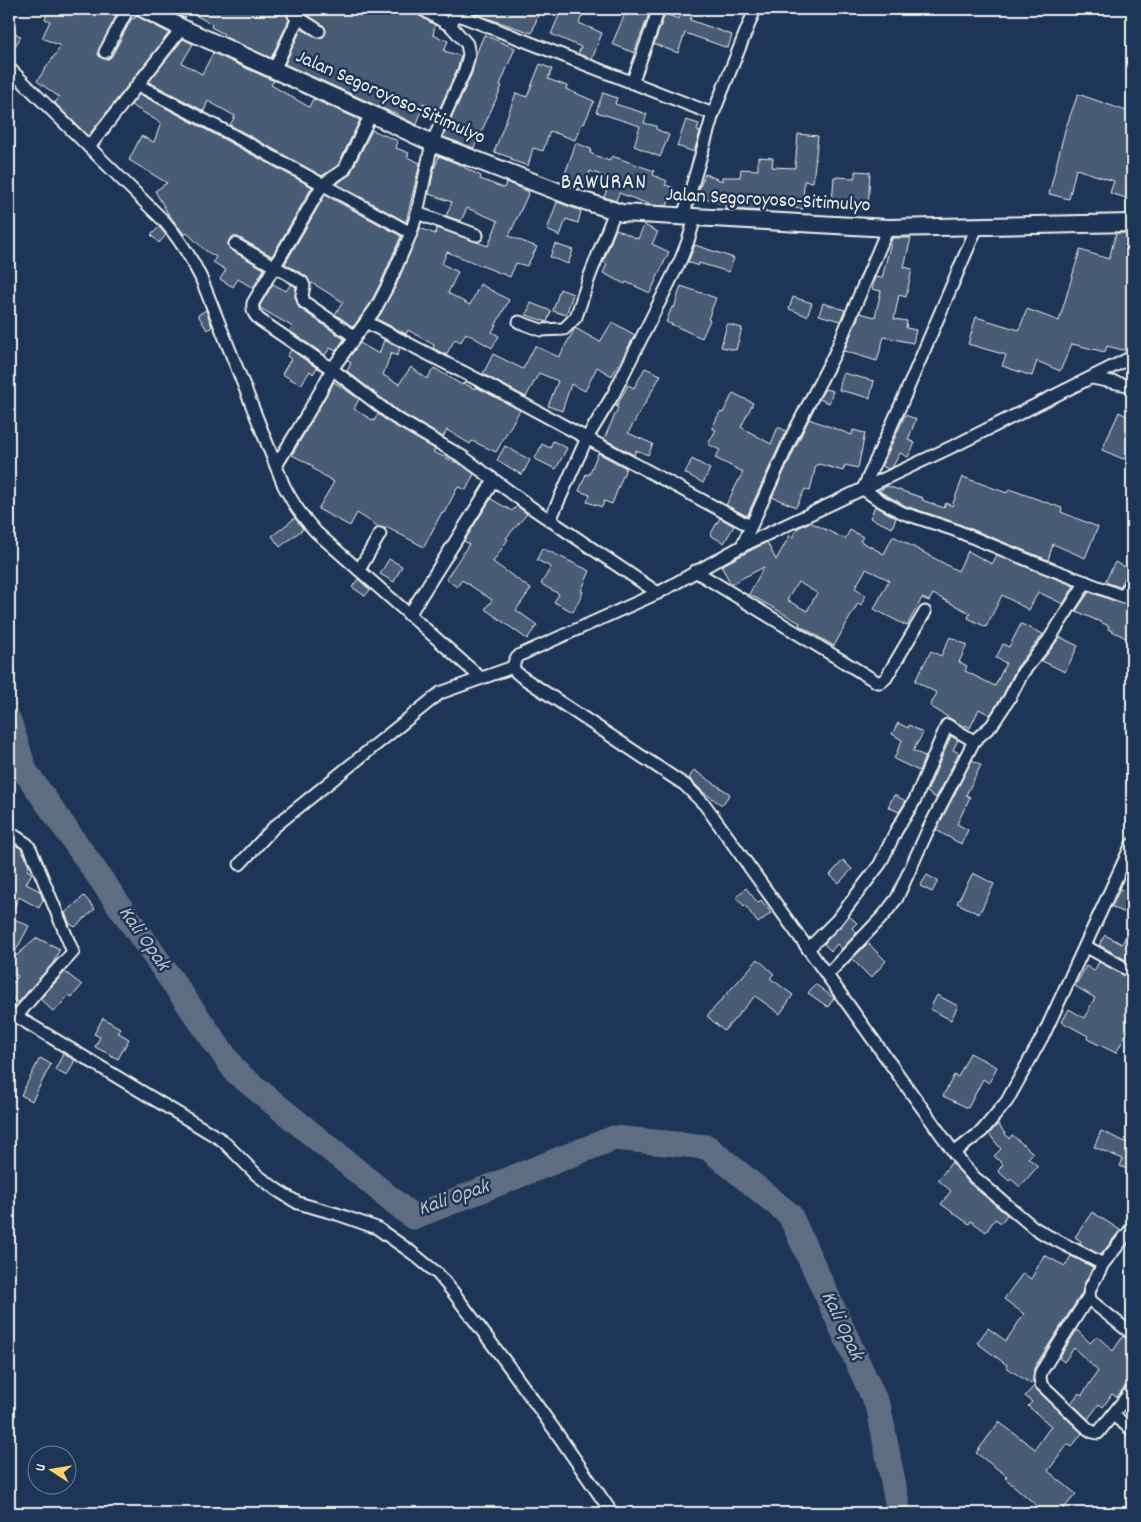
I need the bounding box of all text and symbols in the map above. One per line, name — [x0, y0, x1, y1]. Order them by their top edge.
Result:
street label: Jalan Segoroyoso-Sitimulyo — [291, 44, 489, 153]
district label: BAWURAN — [561, 168, 647, 199]
street label: Jalan Segoroyoso-Sitimulyo — [665, 182, 871, 220]
water label: Kali Opak — [110, 900, 178, 980]
water label: Kali Opak — [414, 1172, 496, 1225]
water label: Kali Opak — [812, 1286, 871, 1368]
north arrow — [28, 1444, 78, 1494]
text: U — [31, 1462, 52, 1473]

